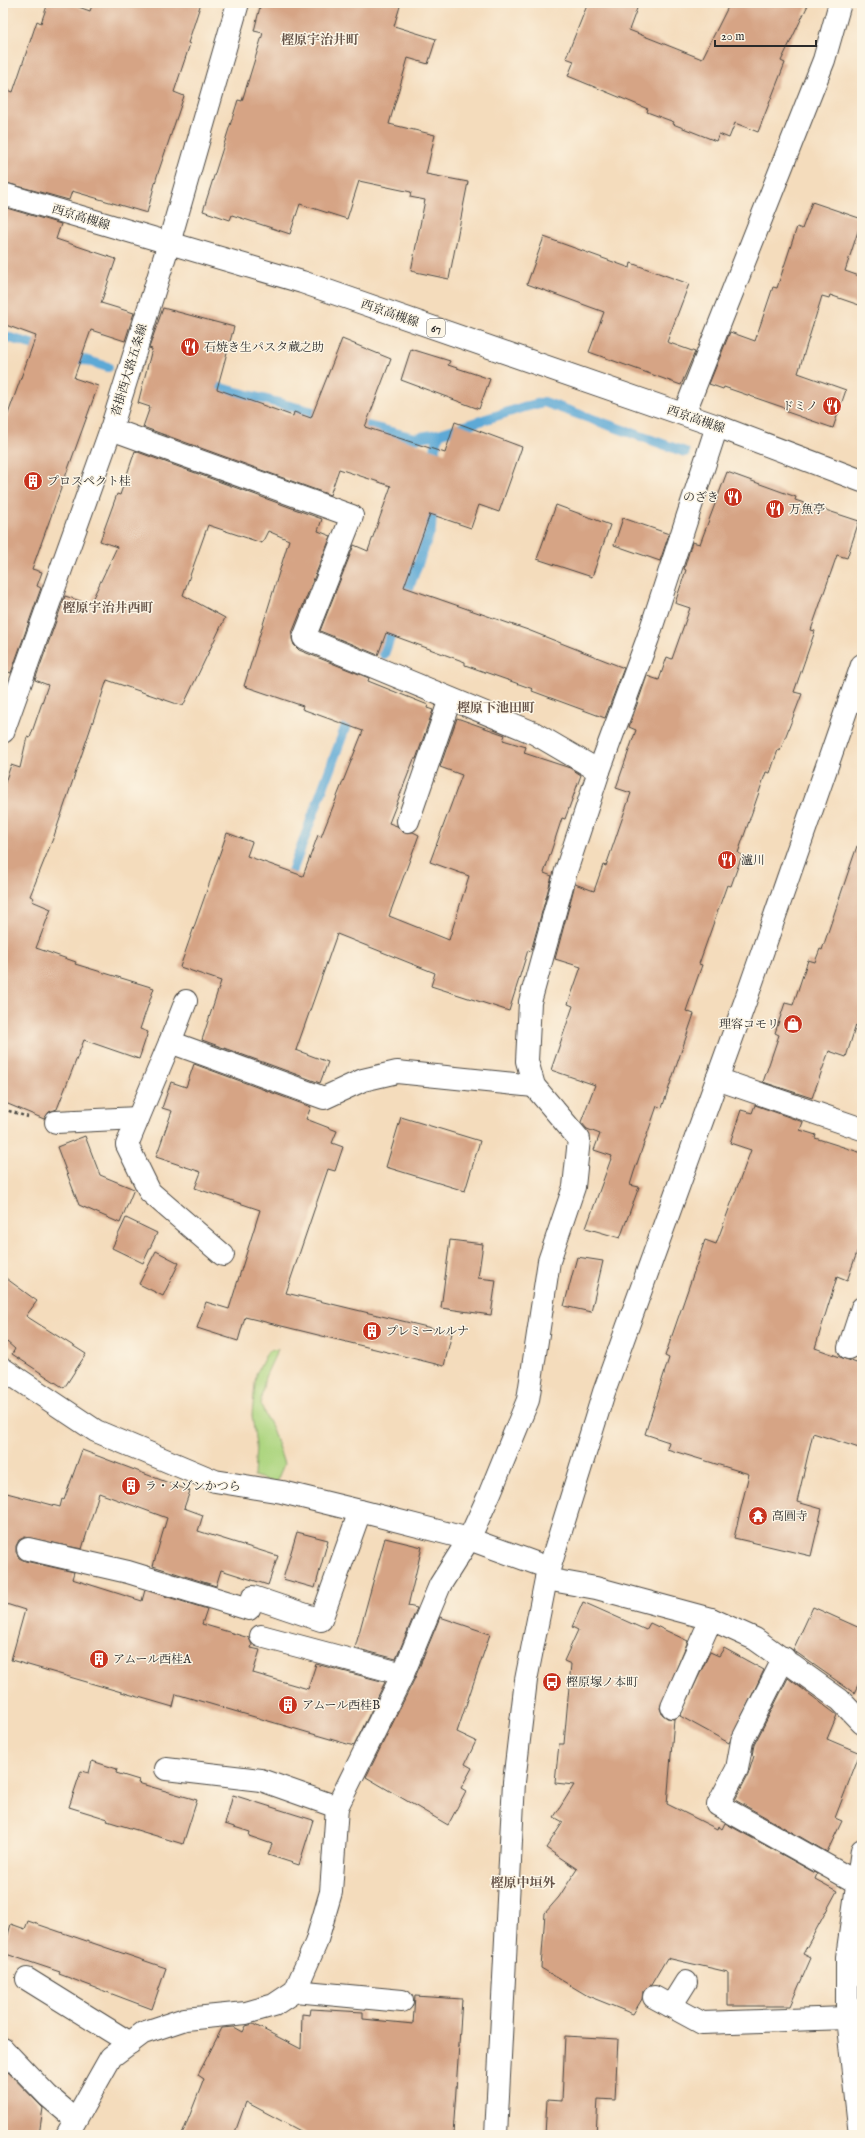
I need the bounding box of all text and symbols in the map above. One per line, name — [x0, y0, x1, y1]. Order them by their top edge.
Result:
scale bar — [715, 22, 816, 48]
text: 20 m — [721, 29, 744, 44]
district label: 樫原宇治井町 — [281, 32, 359, 49]
street label: 西京高槻線 — [50, 202, 112, 233]
street label: 西京高槻線 — [359, 297, 421, 330]
road number: 67 — [427, 319, 445, 337]
street label: 沓掛西大路五条線 — [108, 322, 151, 418]
restaurant icon: 石焼き生パスタ蔵之助 — [179, 336, 201, 358]
place label: 石焼き生パスタ蔵之助 — [204, 340, 324, 355]
restaurant icon: ドミノ — [821, 395, 843, 417]
place label: ドミノ — [782, 399, 818, 414]
street label: 西京高槻線 — [665, 403, 727, 436]
building icon: プロスペクト桂 — [22, 470, 44, 492]
place label: プロスペクト桂 — [47, 474, 131, 489]
restaurant icon: のざき — [722, 486, 744, 508]
place label: のざき — [683, 490, 719, 505]
restaurant icon: 万魚亭 — [764, 498, 786, 520]
place label: 万魚亭 — [789, 502, 825, 517]
district label: 樫原宇治井西町 — [62, 600, 154, 617]
district label: 樫原下池田町 — [457, 700, 535, 717]
restaurant icon: 瀘川 — [716, 849, 738, 871]
place label: 瀘川 — [741, 853, 765, 868]
shop icon: 理容コモリ — [782, 1013, 804, 1035]
place label: 理容コモリ — [719, 1017, 779, 1032]
building icon: プレミールルナ — [361, 1320, 383, 1342]
place label: プレミールルナ — [386, 1324, 469, 1339]
building icon: ラ・メゾンかつら — [120, 1475, 142, 1497]
place label: ラ・メゾンかつら — [145, 1479, 241, 1494]
temple icon: 高圓寺 — [747, 1505, 769, 1527]
place label: 高圓寺 — [772, 1509, 808, 1524]
building icon: アムール西桂A — [88, 1648, 110, 1670]
place label: アムール西桂A — [113, 1652, 192, 1667]
bus stop icon: 樫原塚ノ本町 — [541, 1671, 563, 1693]
place label: 樫原塚ノ本町 — [566, 1675, 638, 1690]
building icon: アムール西桂B — [277, 1694, 299, 1716]
place label: アムール西桂B — [302, 1698, 380, 1713]
district label: 樫原中垣外 — [490, 1875, 556, 1892]

